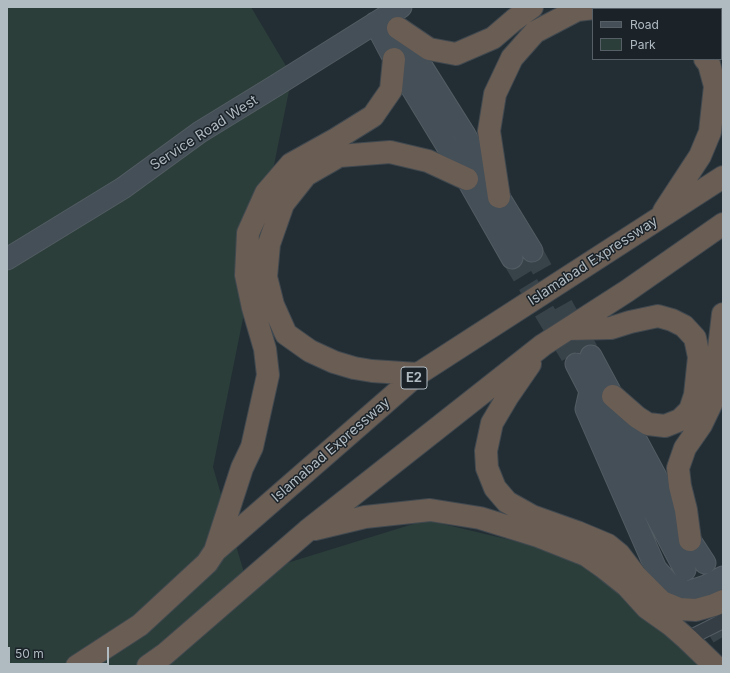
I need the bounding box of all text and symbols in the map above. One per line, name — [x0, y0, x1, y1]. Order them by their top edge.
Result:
legend — [592, 8, 722, 60]
text: Road — [630, 17, 659, 32]
text: Park — [630, 37, 656, 52]
street label: Service Road West — [147, 92, 261, 174]
street label: Islamabad Expressway — [525, 213, 661, 309]
road number: E2 — [401, 367, 427, 389]
street label: Islamabad Expressway — [268, 394, 394, 506]
scale bar — [10, 639, 111, 665]
text: 50 m — [15, 646, 44, 661]

